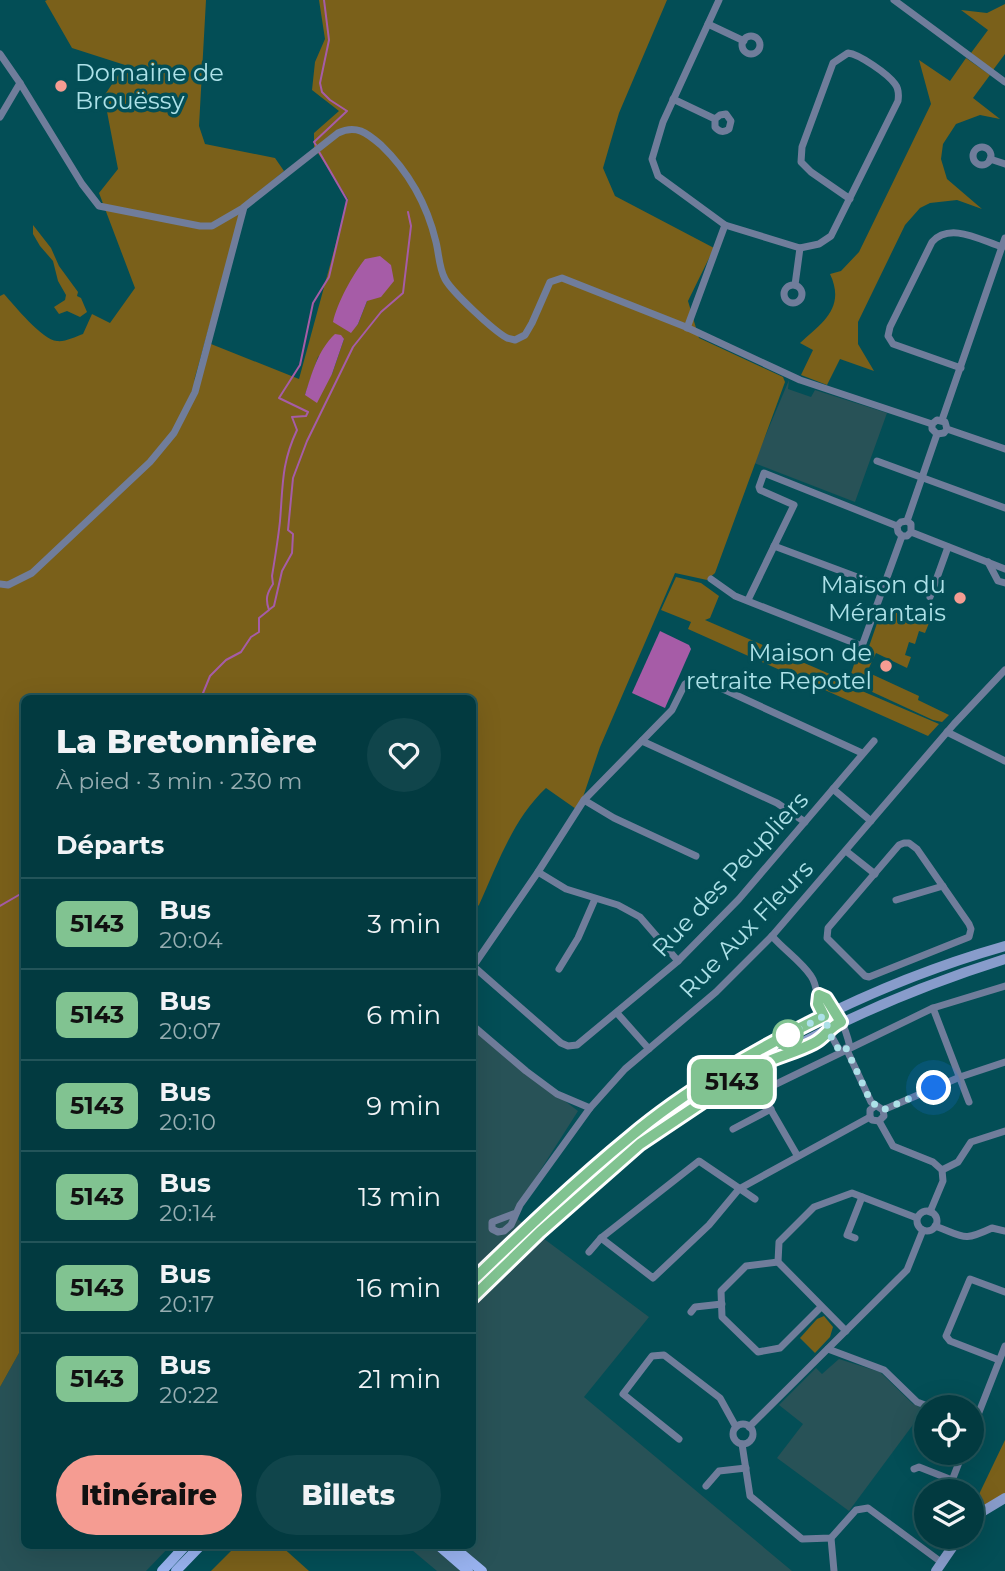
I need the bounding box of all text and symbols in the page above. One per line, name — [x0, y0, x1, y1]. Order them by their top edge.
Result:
place label: Domaine de Brouëssy — [75, 58, 224, 115]
marker: Domaine de Brouëssy — [53, 78, 69, 94]
place label: Maison du Mérantais — [821, 570, 946, 627]
marker: Maison du Mérantais — [952, 590, 968, 606]
place label: Maison de retraite Repotel — [686, 638, 872, 695]
marker: Maison de retraite Repotel — [878, 658, 894, 674]
button: heart — [367, 718, 441, 792]
text: La Bretonnière — [56, 721, 317, 761]
text: À pied · 3 min · 230 m — [56, 767, 302, 795]
street label: Rue des Peupliers — [646, 785, 814, 963]
text: Départs — [56, 829, 164, 861]
street label: Rue Aux Fleurs — [673, 854, 819, 1004]
text: Bus — [159, 894, 211, 926]
text: 3 min — [367, 908, 441, 940]
text: 5143 — [70, 909, 124, 938]
text: 20:04 — [159, 926, 223, 954]
text: Bus — [159, 985, 211, 1017]
text: 6 min — [366, 999, 441, 1031]
text: 5143 — [70, 1000, 124, 1029]
text: 20:07 — [159, 1017, 221, 1045]
unlabelled marker — [773, 1020, 803, 1050]
line badge: 5143 — [683, 1059, 781, 1105]
text: 5143 — [705, 1067, 759, 1096]
your location — [916, 1070, 951, 1105]
text: Bus — [159, 1076, 211, 1108]
text: 9 min — [366, 1090, 441, 1122]
text: 5143 — [70, 1091, 124, 1120]
text: 20:10 — [159, 1108, 216, 1136]
text: Bus — [159, 1167, 211, 1199]
text: 13 min — [358, 1181, 441, 1213]
text: 5143 — [70, 1182, 124, 1211]
text: 20:14 — [159, 1199, 216, 1227]
text: Bus — [159, 1258, 211, 1290]
text: 16 min — [357, 1272, 441, 1304]
text: 5143 — [70, 1273, 124, 1302]
text: 20:17 — [159, 1290, 214, 1318]
text: Bus — [159, 1349, 211, 1381]
text: 21 min — [358, 1363, 441, 1395]
text: 5143 — [70, 1364, 124, 1393]
text: 20:22 — [159, 1381, 219, 1409]
map controls — [914, 1395, 984, 1549]
button: locate — [914, 1395, 984, 1465]
button: Itinéraire — [56, 1455, 242, 1535]
button: Billets — [256, 1455, 441, 1535]
button: layers — [914, 1479, 984, 1549]

